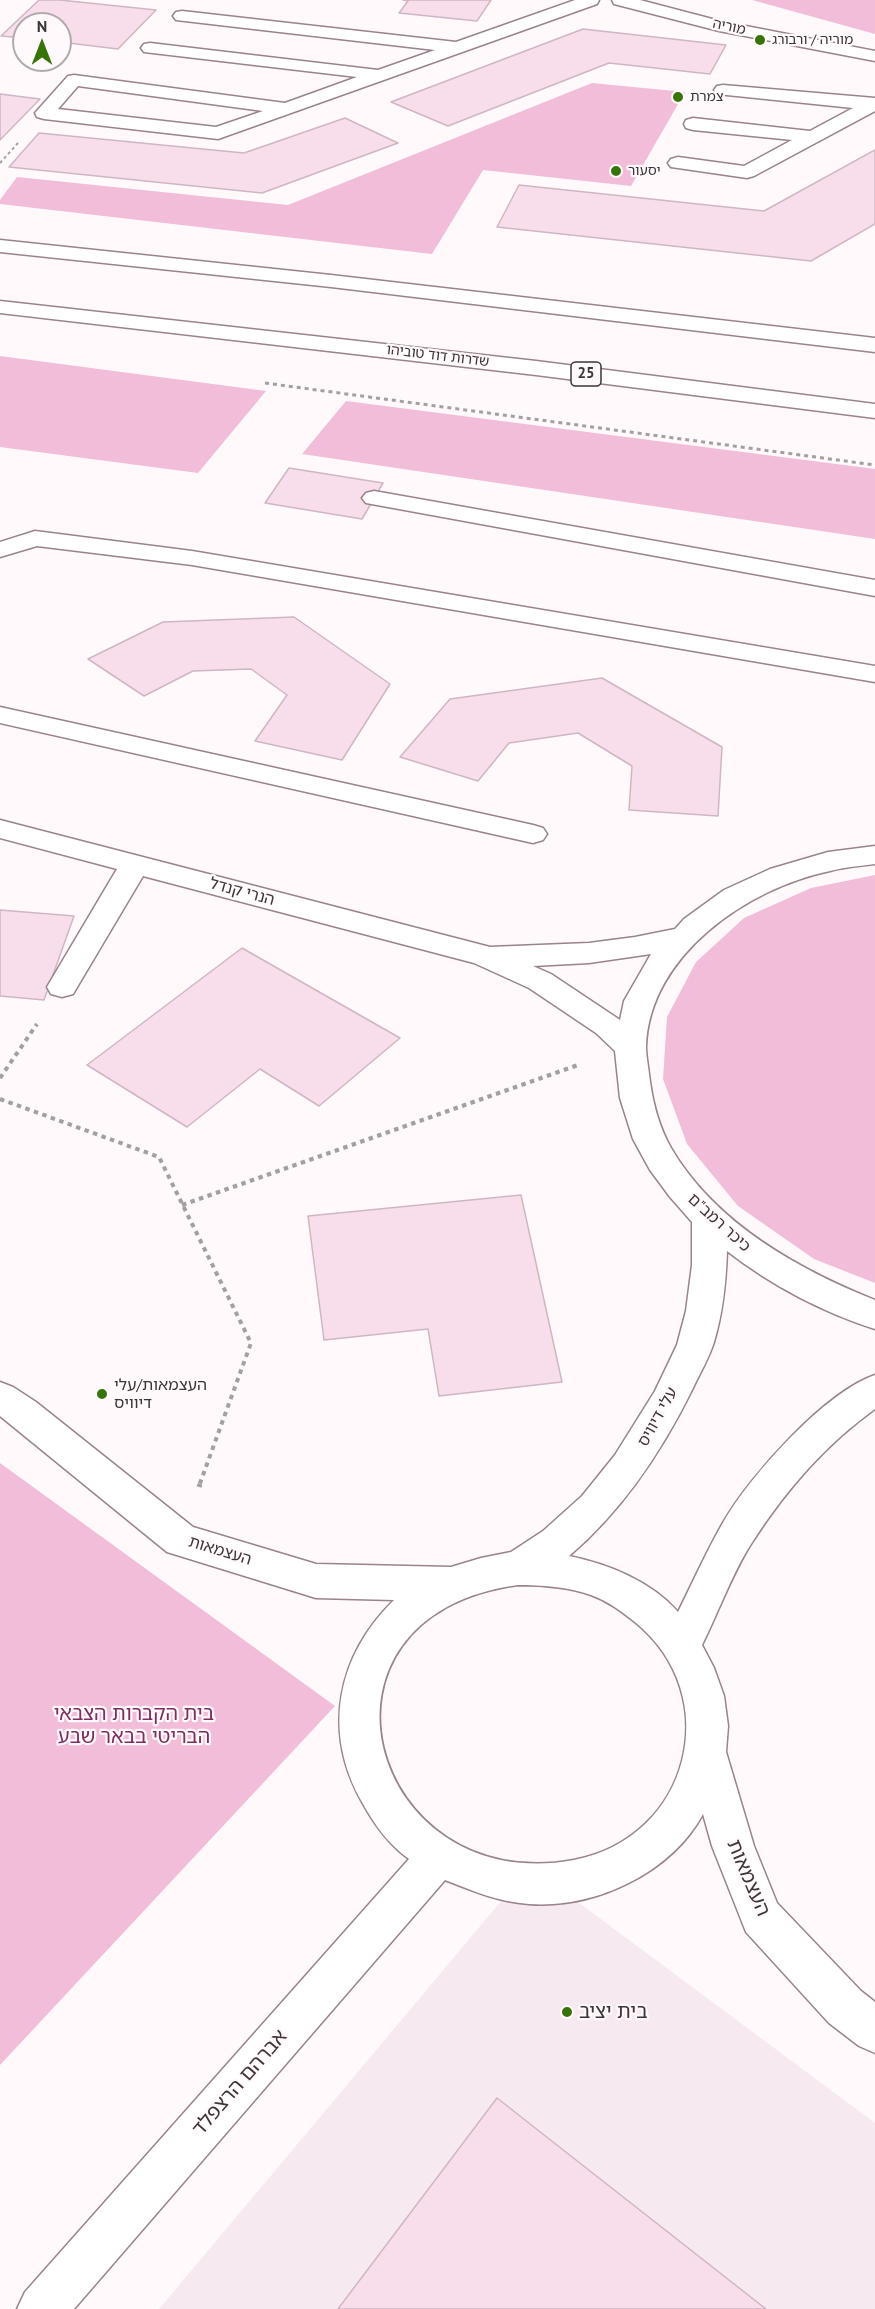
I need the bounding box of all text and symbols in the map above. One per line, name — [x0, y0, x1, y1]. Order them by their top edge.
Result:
north arrow — [12, 12, 72, 72]
street label: מוריה — [711, 15, 747, 39]
text: N — [37, 16, 47, 36]
place label: מוריה / ורבורג — [772, 32, 853, 48]
marker: מוריה / ורבורג — [753, 33, 767, 47]
place label: צמרת — [690, 89, 724, 105]
marker: צמרת — [671, 90, 685, 104]
place label: יסעור — [628, 163, 661, 179]
marker: יסעור — [609, 164, 623, 178]
street label: שדרות דוד טוביהו — [386, 341, 490, 371]
road number: 25 — [571, 362, 601, 386]
street label: הנרי קנדל — [207, 874, 277, 910]
street label: כיכר רמב"ם — [684, 1190, 754, 1256]
place label: העצמאות/עלי דיוויס — [114, 1375, 207, 1413]
street label: עלי דיוויס — [634, 1384, 682, 1450]
marker: העצמאות/עלי דיוויס — [95, 1387, 109, 1401]
street label: העצמאות — [186, 1532, 254, 1570]
park label: בית הקברות הצבאי הבריטי בבאר שבע — [54, 1702, 214, 1749]
street label: העצמאות — [721, 1836, 775, 1920]
place label: בית יציב — [579, 2000, 648, 2024]
marker: בית יציב — [560, 2005, 574, 2019]
street label: אברהם הרצפלד — [188, 2025, 292, 2141]

